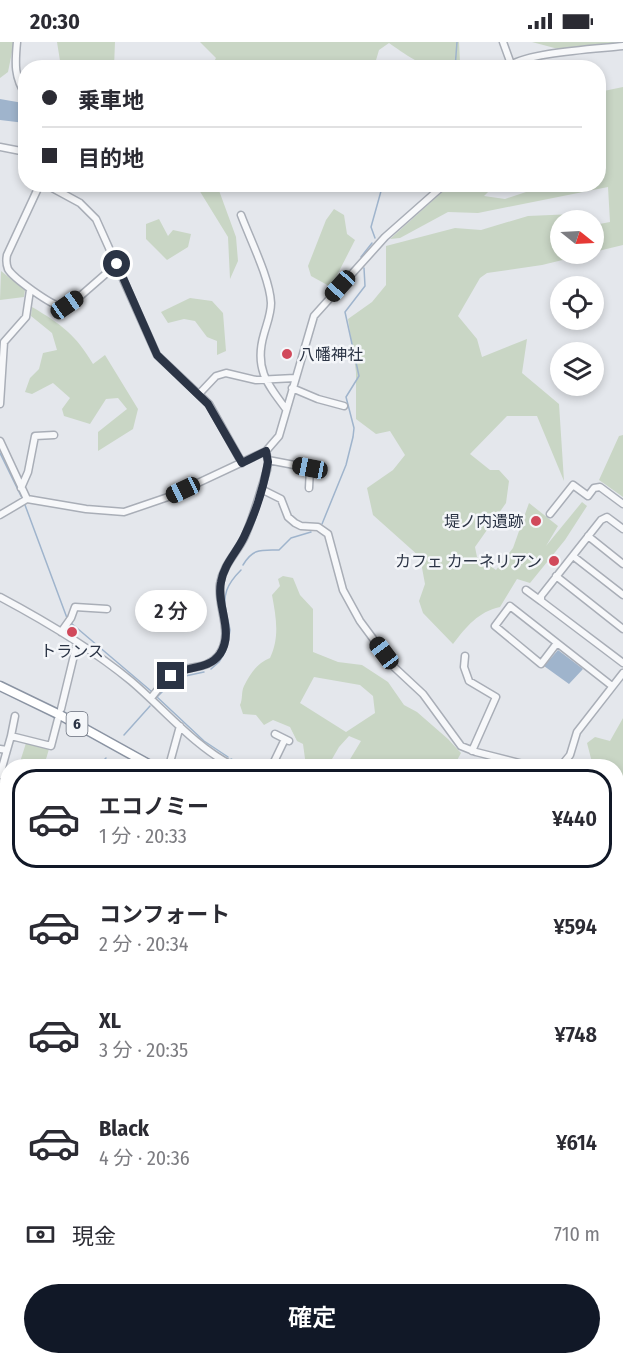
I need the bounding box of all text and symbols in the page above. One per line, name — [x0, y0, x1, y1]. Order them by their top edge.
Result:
text: 20:30 — [30, 8, 80, 35]
text: 乗車地 — [78, 87, 144, 114]
text: 目的地 — [78, 145, 144, 172]
north arrow — [550, 210, 604, 264]
map controls — [550, 210, 604, 396]
route start — [103, 250, 130, 277]
car — [321, 267, 359, 305]
button: locate — [550, 276, 604, 330]
car — [47, 287, 87, 323]
button: layers — [550, 342, 604, 396]
place label: 八幡神社 — [299, 345, 363, 364]
marker: 八幡神社 — [280, 347, 294, 361]
car — [291, 456, 329, 480]
car — [163, 474, 203, 506]
place label: 堤ノ内遺跡 — [444, 512, 524, 531]
marker: 堤ノ内遺跡 — [529, 514, 543, 528]
place label: カフェ カーネリアン — [395, 552, 542, 571]
marker: カフェ カーネリアン — [547, 554, 561, 568]
callout: 2 分 — [135, 589, 207, 631]
text: 2 分 — [154, 599, 188, 623]
marker: トランス — [65, 625, 79, 639]
car — [366, 633, 402, 673]
place label: トランス — [40, 642, 104, 661]
route end — [157, 662, 184, 689]
road number: 6 — [66, 712, 88, 736]
icon: car — [27, 792, 81, 846]
text: エコノミー — [99, 793, 209, 820]
text: ¥440 — [552, 805, 597, 832]
text: 1 分 · 20:33 — [99, 824, 187, 848]
icon: car — [27, 900, 81, 954]
text: コンフォート — [99, 901, 230, 928]
text: ¥594 — [554, 913, 597, 940]
text: 2 分 · 20:34 — [99, 932, 188, 956]
text: XL — [99, 1007, 121, 1034]
icon: car — [27, 1008, 81, 1062]
text: ¥748 — [555, 1021, 597, 1048]
text: 3 分 · 20:35 — [99, 1038, 188, 1062]
text: Black — [99, 1115, 149, 1142]
icon: car — [27, 1116, 81, 1170]
text: ¥614 — [556, 1129, 597, 1156]
text: 4 分 · 20:36 — [99, 1146, 190, 1170]
icon: cash — [24, 1218, 57, 1251]
text: 710 m — [554, 1222, 600, 1246]
text: 現金 — [72, 1223, 116, 1250]
button: 確定 — [24, 1284, 600, 1353]

